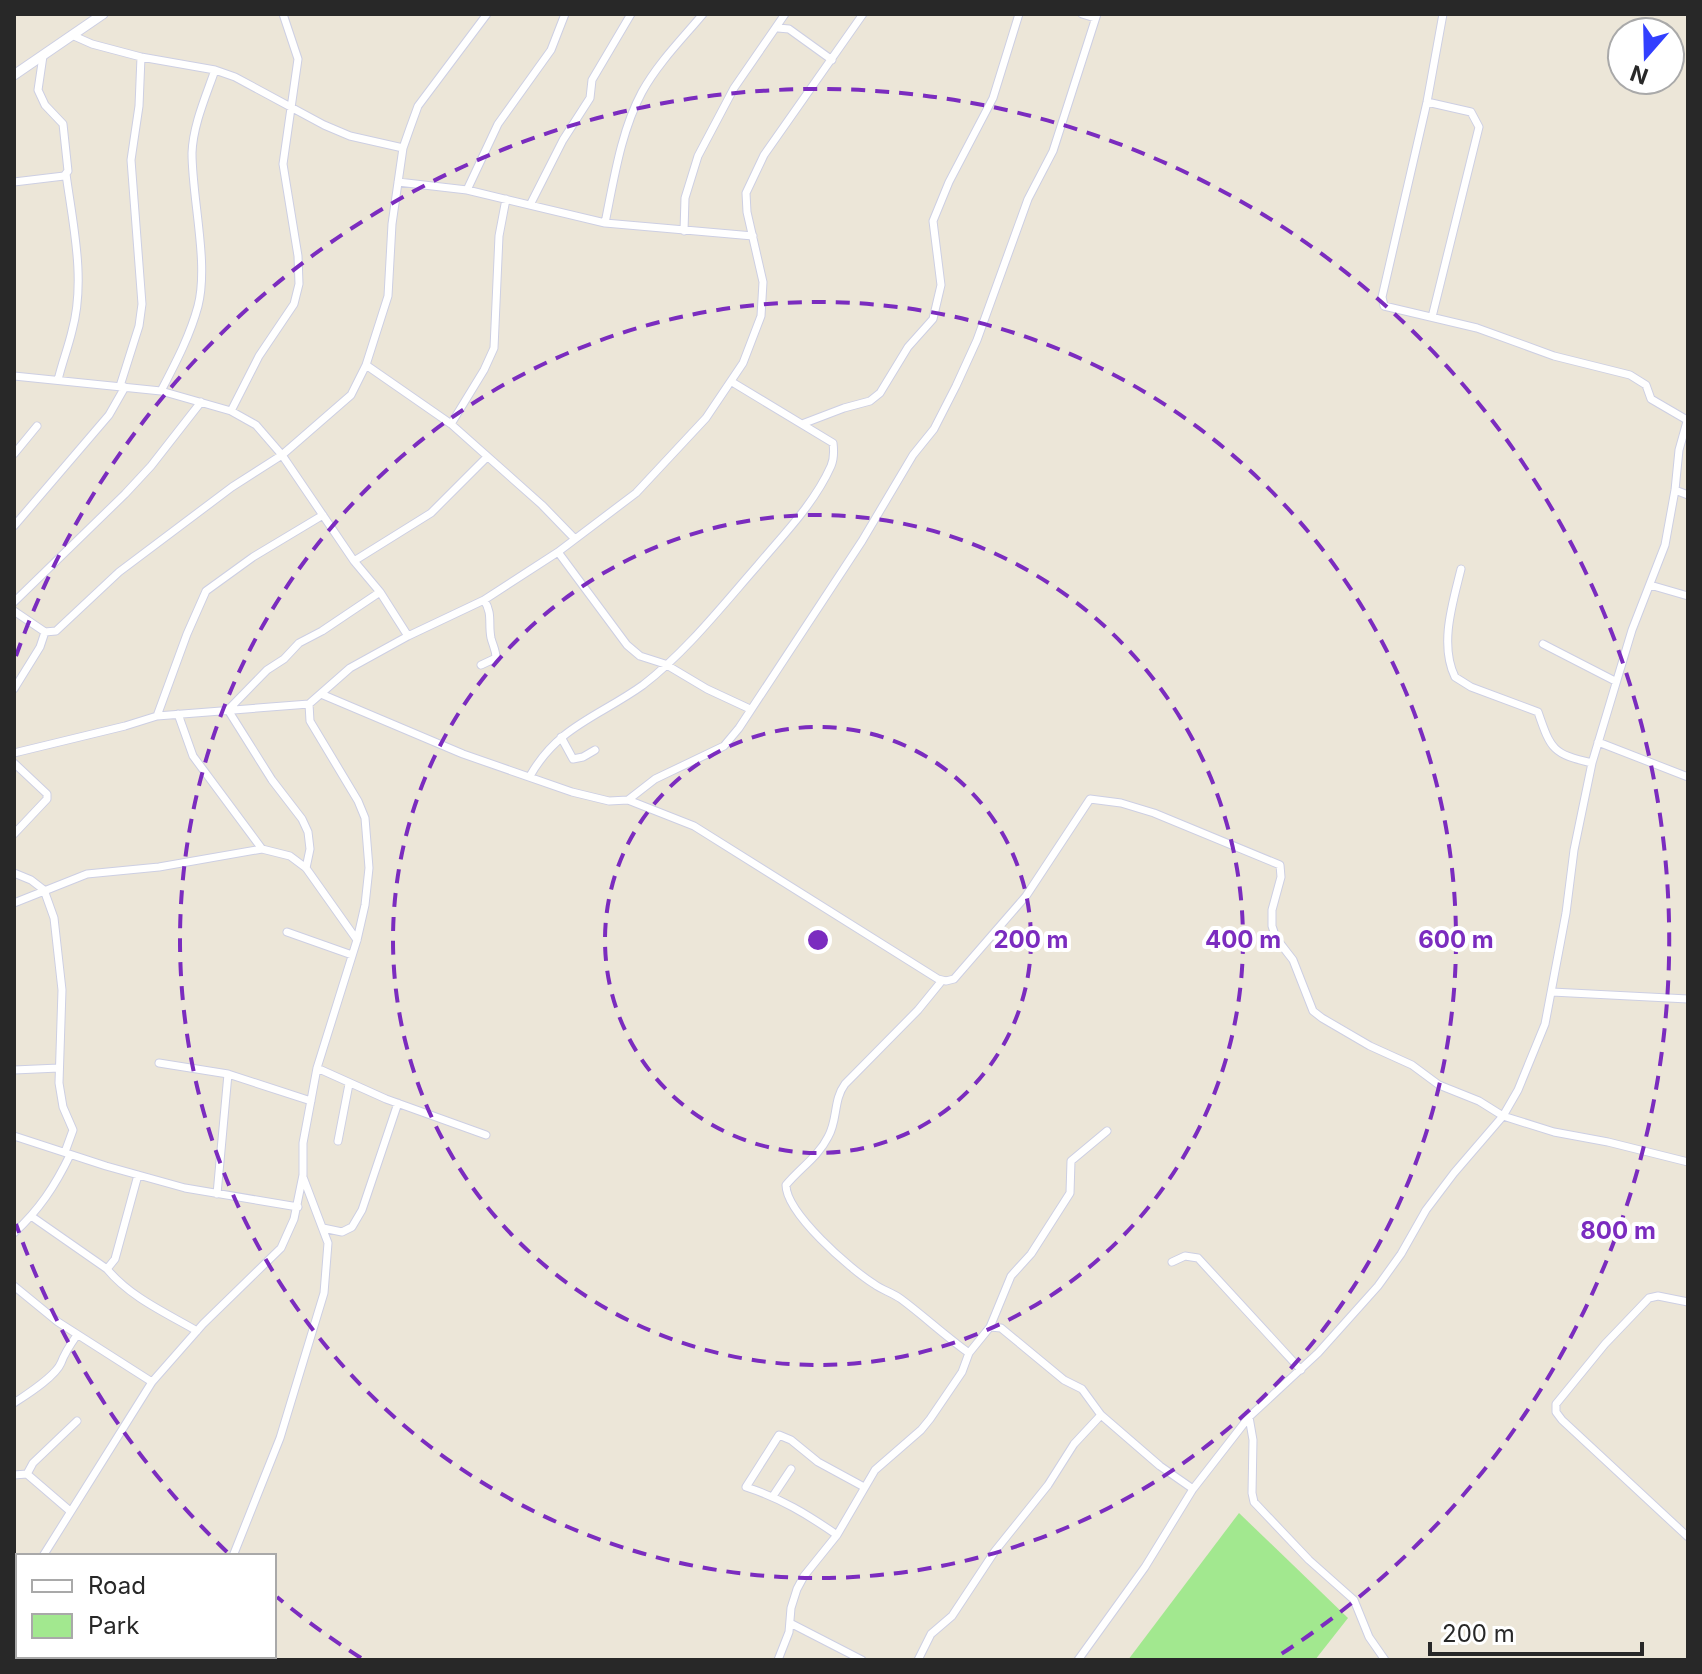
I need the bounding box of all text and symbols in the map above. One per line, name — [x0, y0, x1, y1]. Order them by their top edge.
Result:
north arrow — [1606, 16, 1686, 96]
text: N — [1627, 60, 1651, 90]
text: 200 m — [993, 925, 1069, 954]
text: 400 m — [1205, 925, 1281, 954]
text: 600 m — [1418, 925, 1494, 954]
centre of rings — [804, 926, 832, 954]
text: 800 m — [1580, 1216, 1656, 1245]
legend — [16, 1554, 276, 1658]
text: Road — [88, 1571, 146, 1600]
scale bar — [1430, 1606, 1642, 1656]
text: Park — [88, 1611, 139, 1640]
text: 200 m — [1442, 1619, 1515, 1648]

